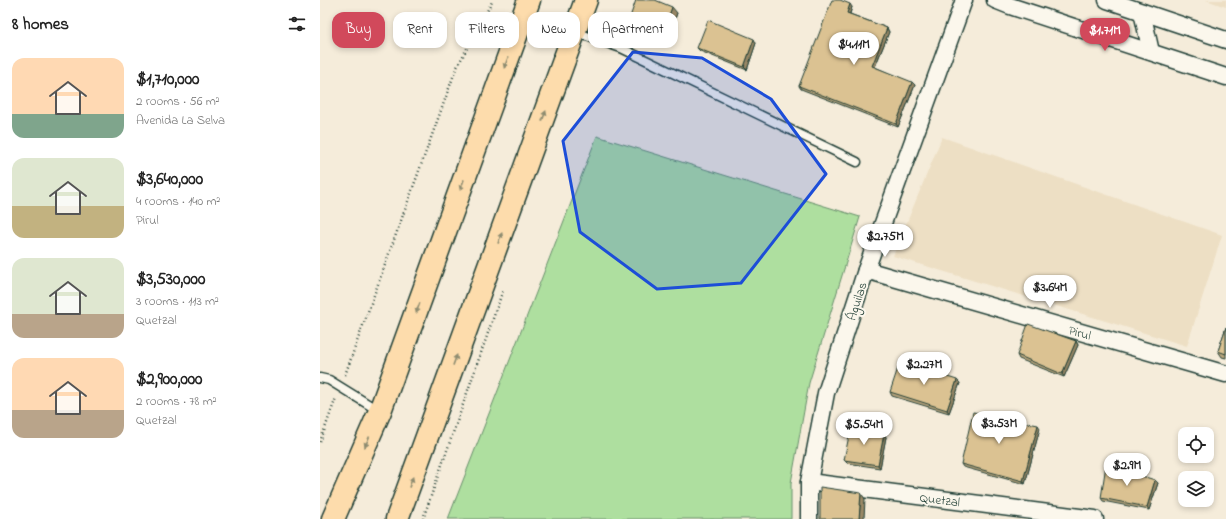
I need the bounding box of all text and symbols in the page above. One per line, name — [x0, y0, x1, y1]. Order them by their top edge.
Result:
text: 8 homes — [12, 12, 69, 37]
chip: Buy — [332, 12, 385, 48]
chip: Rent — [393, 12, 447, 48]
chip: Filters — [455, 12, 519, 48]
chip: New — [527, 12, 580, 48]
chip: Apartment — [588, 12, 678, 48]
icon: filters — [286, 13, 308, 35]
pin: $1.71M — [1072, 18, 1138, 52]
text: $1.71M — [1089, 21, 1121, 40]
pin: $4.11M — [821, 32, 887, 66]
text: $4.11M — [838, 35, 870, 54]
one-way arrow — [502, 57, 508, 69]
text: $1,710,000 — [136, 67, 199, 92]
icon: home — [44, 74, 92, 122]
text: 2 rooms · 56 m² — [136, 92, 220, 111]
one-way arrow — [542, 110, 548, 122]
text: Avenida La Selva — [136, 111, 225, 130]
text: $3,640,000 — [136, 167, 203, 192]
icon: home — [44, 174, 92, 222]
one-way arrow — [458, 180, 464, 192]
text: 4 rooms · 140 m² — [136, 192, 220, 211]
text: Pirul — [136, 211, 159, 230]
pin: $2.75M — [852, 224, 918, 258]
text: $2.75M — [866, 227, 904, 246]
one-way arrow — [497, 232, 503, 244]
text: $3,530,000 — [136, 267, 205, 292]
icon: home — [44, 274, 92, 322]
pin: $3.64M — [1017, 275, 1083, 309]
text: $3.64M — [1033, 278, 1067, 297]
street label: Águilas — [842, 279, 874, 323]
text: 3 rooms · 113 m² — [136, 292, 219, 311]
one-way arrow — [414, 302, 420, 314]
text: Quetzal — [136, 311, 177, 330]
street label: Pirul — [1066, 321, 1093, 346]
pin: $2.27M — [891, 352, 957, 386]
one-way arrow — [453, 354, 459, 366]
text: $2.27M — [906, 355, 942, 374]
text: $2,900,000 — [136, 367, 202, 392]
icon: home — [44, 374, 92, 422]
text: 2 rooms · 78 m² — [136, 392, 217, 411]
text: Quetzal — [136, 411, 177, 430]
pin: $3.53M — [966, 411, 1032, 445]
pin: $5.54M — [831, 412, 897, 446]
text: $3.53M — [981, 414, 1017, 433]
text: $5.54M — [845, 415, 883, 434]
map controls — [1178, 427, 1214, 507]
button: locate — [1178, 427, 1214, 463]
one-way arrow — [363, 437, 369, 449]
pin: $2.9M — [1099, 453, 1155, 487]
text: $2.9M — [1113, 456, 1141, 475]
button: layers — [1178, 471, 1214, 507]
one-way arrow — [408, 476, 414, 488]
street label: Quetzal — [919, 489, 961, 512]

